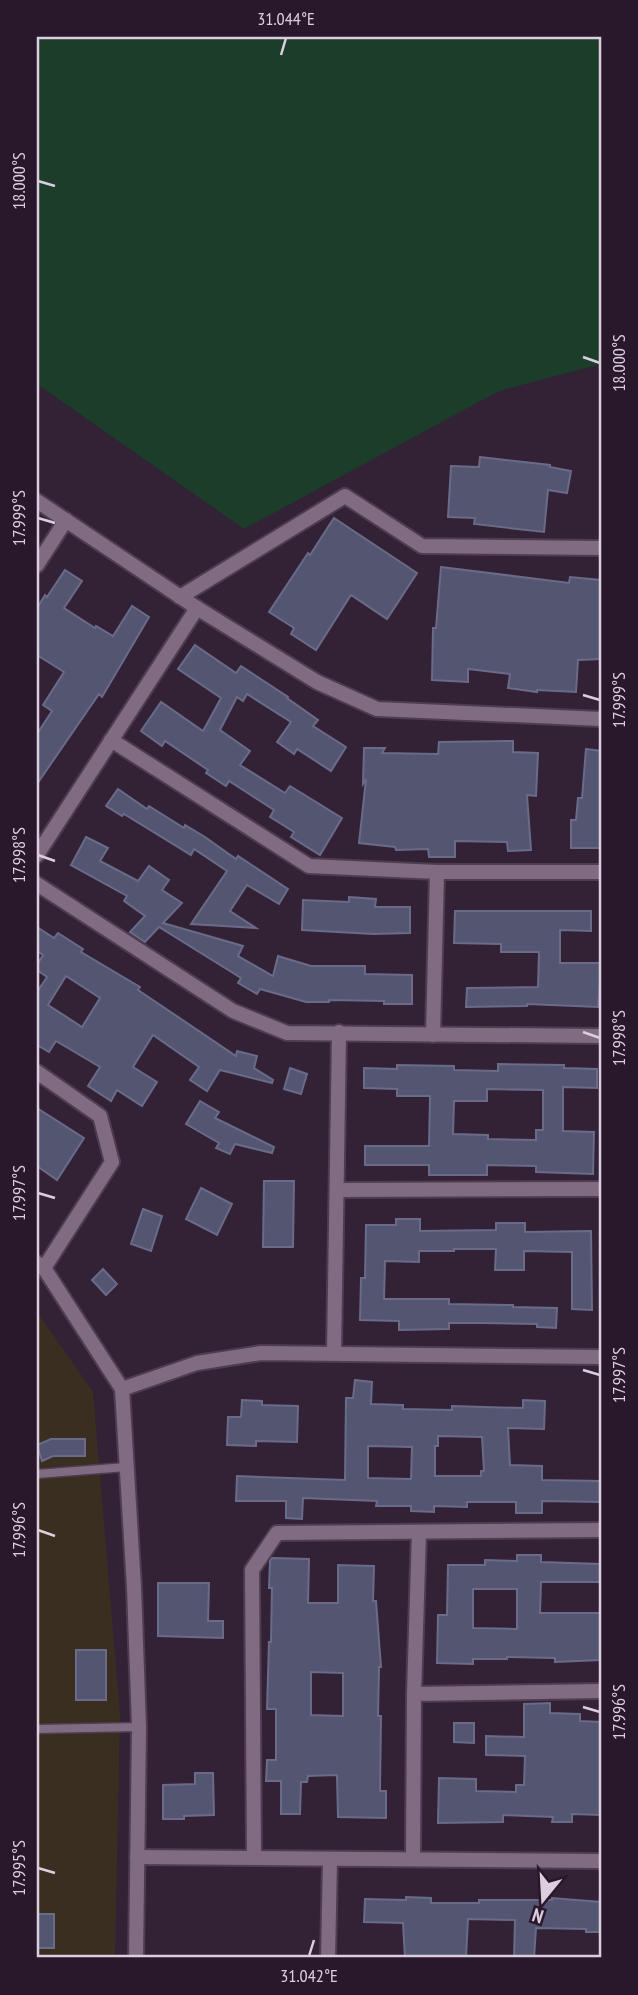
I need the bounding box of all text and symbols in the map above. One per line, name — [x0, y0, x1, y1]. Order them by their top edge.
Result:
text: 31.044°E — [257, 7, 315, 30]
text: 18.000°S — [7, 152, 30, 210]
text: 18.000°S — [607, 334, 630, 392]
text: 17.999°S — [7, 490, 30, 546]
text: 17.999°S — [607, 672, 630, 728]
text: 17.998°S — [7, 827, 30, 883]
text: 17.998°S — [607, 1010, 630, 1066]
text: 17.997°S — [7, 1165, 30, 1221]
text: 17.997°S — [607, 1347, 630, 1403]
text: 17.996°S — [7, 1502, 30, 1558]
text: 17.996°S — [607, 1684, 630, 1740]
text: 17.995°S — [7, 1840, 30, 1896]
north arrow — [508, 1866, 578, 1936]
text: N — [529, 1903, 546, 1929]
text: 31.042°E — [280, 1964, 338, 1987]

